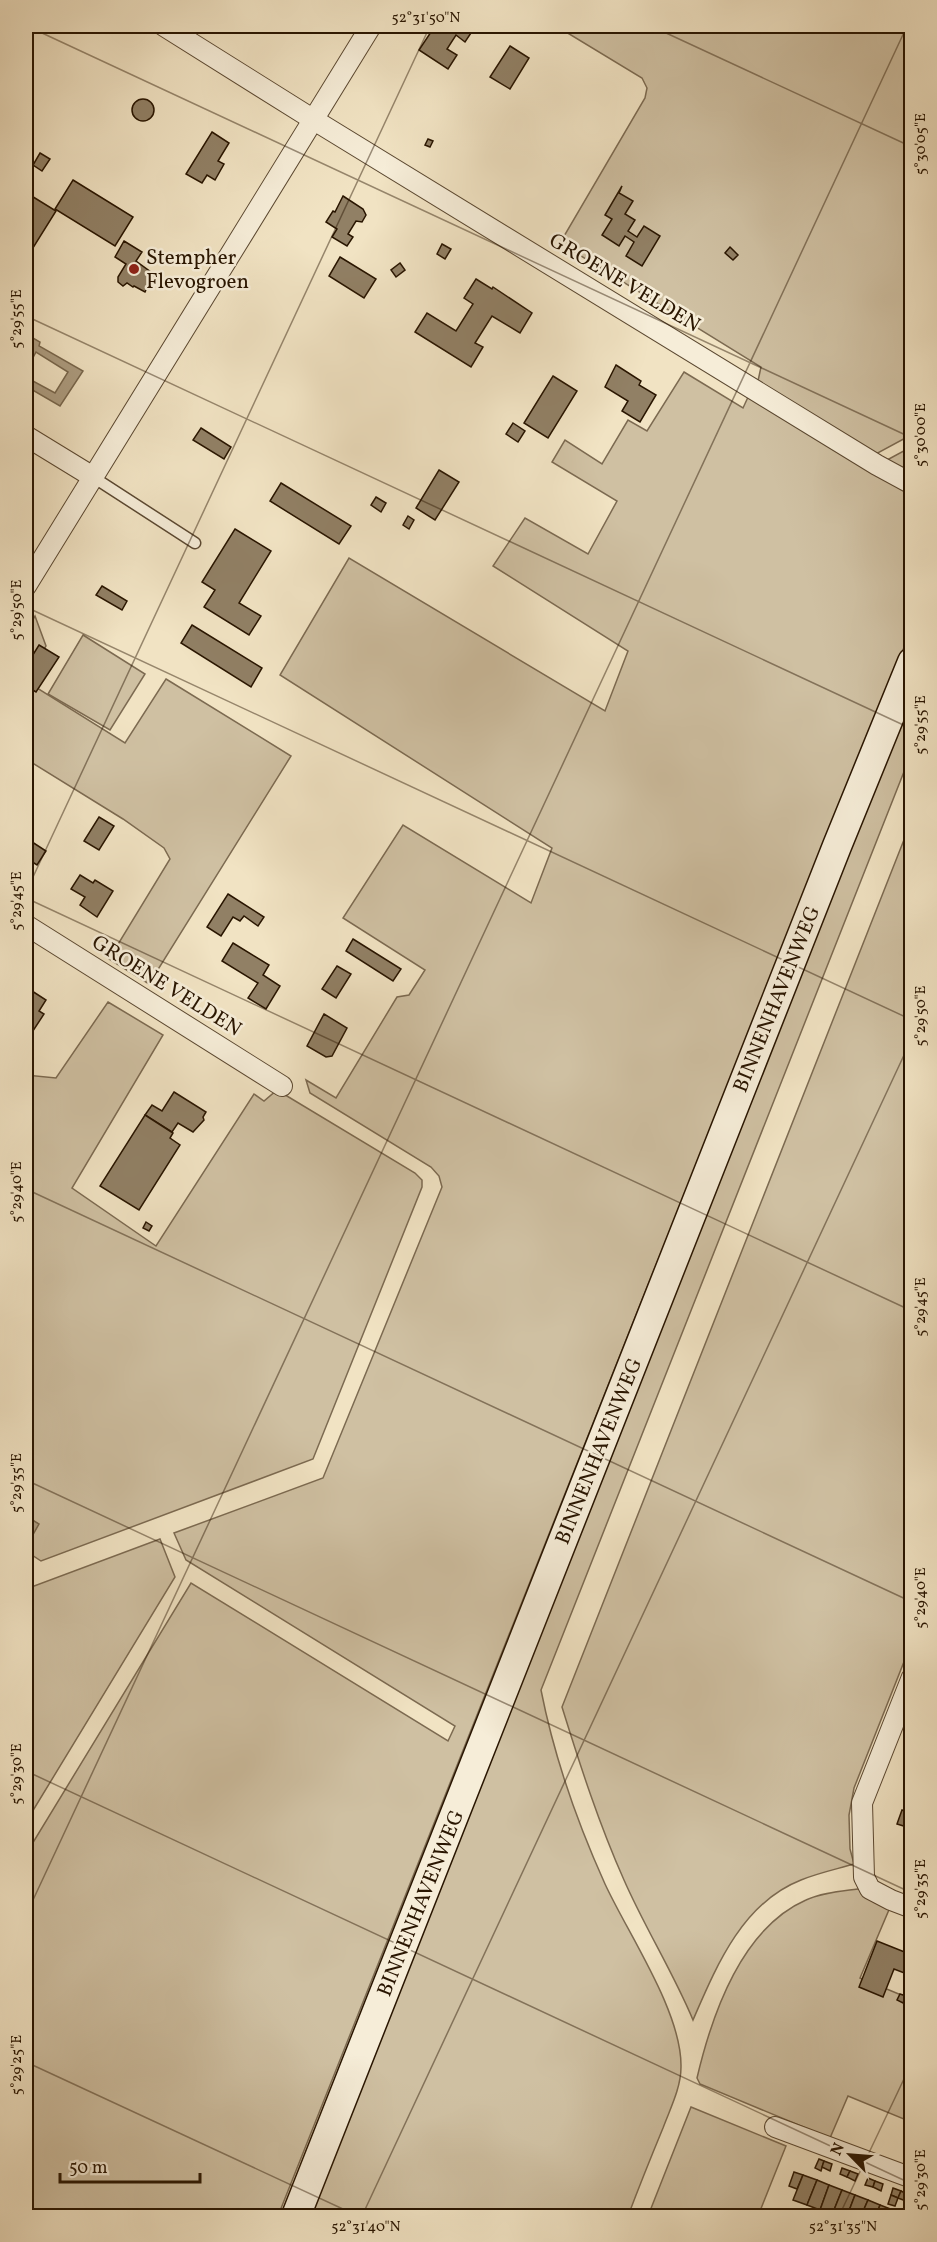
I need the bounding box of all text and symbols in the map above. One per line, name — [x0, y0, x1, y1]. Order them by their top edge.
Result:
text: 52°31'50"N — [392, 8, 460, 29]
text: 5°30'05"E — [911, 113, 932, 175]
street label: GROENE VELDEN — [543, 227, 705, 340]
place label: Stempher Flevogroen — [146, 244, 249, 297]
marker: Stempher Flevogroen — [127, 262, 141, 276]
text: 5°29'55"E — [7, 289, 28, 349]
text: 5°30'00"E — [911, 403, 932, 467]
text: 5°29'50"E — [7, 580, 28, 640]
text: 5°29'55"E — [911, 695, 932, 755]
text: 5°29'45"E — [7, 871, 28, 931]
street label: BINNENHAVENWEG — [727, 902, 828, 1097]
street label: GROENE VELDEN — [86, 928, 247, 1044]
text: 5°29'50"E — [911, 986, 932, 1046]
text: 5°29'40"E — [7, 1161, 28, 1223]
text: 5°29'45"E — [911, 1277, 932, 1337]
street label: BINNENHAVENWEG — [549, 1354, 650, 1549]
text: 5°29'35"E — [7, 1453, 28, 1513]
text: 5°29'40"E — [911, 1567, 932, 1629]
text: 5°29'30"E — [7, 1743, 28, 1805]
street label: BINNENHAVENWEG — [371, 1806, 472, 2001]
text: 5°29'35"E — [911, 1859, 932, 1919]
text: 5°29'25"E — [7, 2035, 28, 2095]
north arrow — [820, 2125, 880, 2185]
text: N — [826, 2139, 851, 2159]
scale bar — [60, 2146, 200, 2184]
text: 5°29'30"E — [911, 2149, 932, 2211]
text: 50 m — [69, 2156, 108, 2181]
text: 52°31'40"N — [331, 2217, 401, 2238]
text: 52°31'35"N — [809, 2217, 877, 2238]

